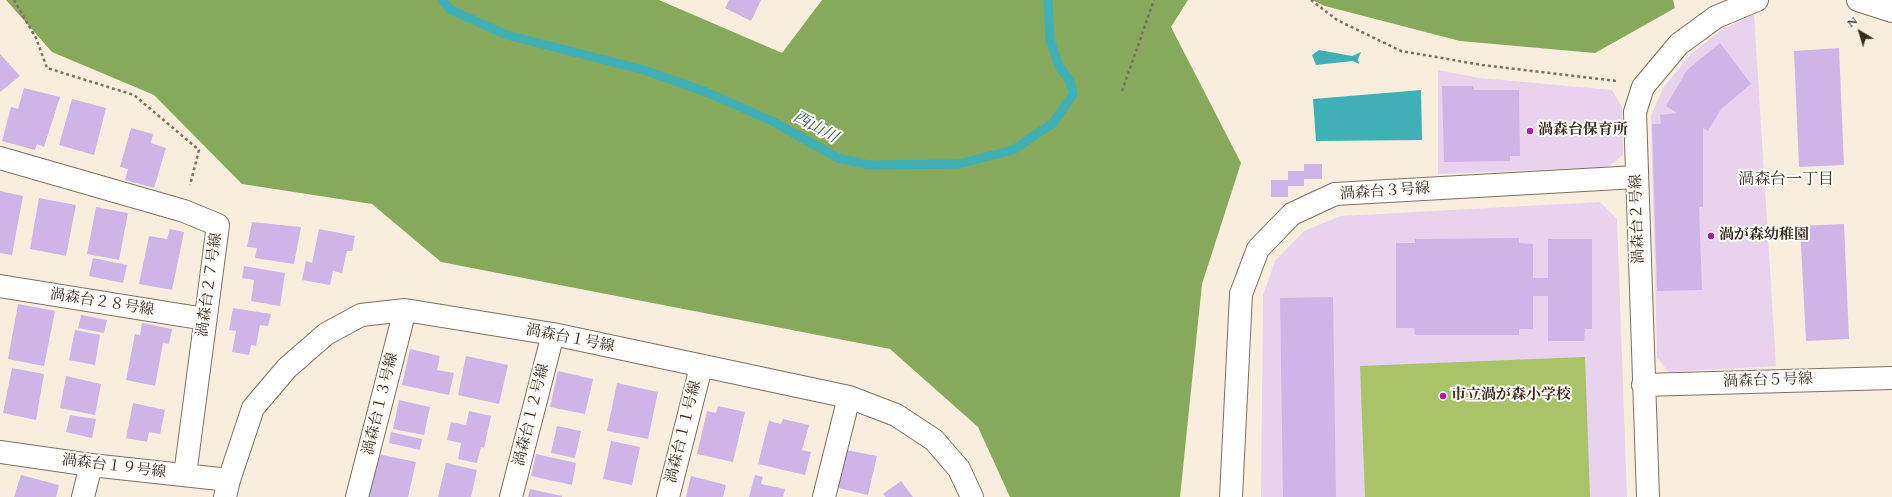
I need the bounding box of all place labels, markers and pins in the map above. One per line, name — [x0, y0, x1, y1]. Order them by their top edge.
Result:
place label: 渦森台保育所 — [1538, 122, 1628, 140]
marker: 渦森台保育所 — [1525, 126, 1535, 136]
place label: 渦が森幼稚園 — [1719, 227, 1809, 245]
marker: 渦が森幼稚園 — [1706, 231, 1716, 241]
place label: 市立渦が森小学校 — [1451, 387, 1571, 405]
marker: 市立渦が森小学校 — [1438, 391, 1448, 401]

